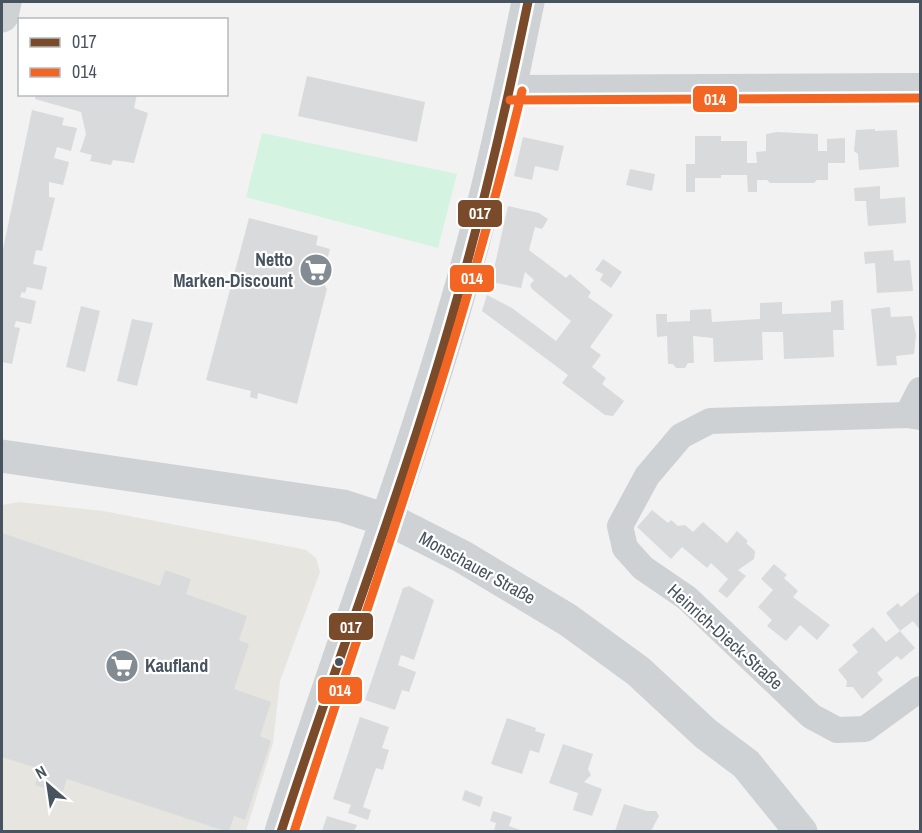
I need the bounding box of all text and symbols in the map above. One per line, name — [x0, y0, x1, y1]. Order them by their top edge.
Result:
legend — [18, 18, 228, 96]
text: 017 — [72, 29, 97, 54]
text: 014 — [72, 59, 97, 84]
line badge: 014 — [692, 85, 738, 113]
text: 014 — [704, 88, 727, 110]
line badge: 017 — [457, 199, 503, 228]
text: 017 — [469, 202, 491, 224]
place label: Netto Marken-Discount — [173, 247, 293, 293]
supermarket icon: Netto Marken-Discount — [298, 252, 334, 288]
line badge: 014 — [449, 264, 495, 293]
text: 014 — [461, 267, 484, 289]
street label: Monschauer Straße — [414, 525, 540, 610]
street label: Heinrich-Dieck-Straße — [662, 578, 789, 695]
line badge: 017 — [328, 612, 374, 641]
text: 017 — [340, 616, 362, 638]
supermarket icon: Kaufland — [104, 648, 140, 684]
place label: Kaufland — [145, 653, 208, 678]
unlabelled marker — [333, 656, 345, 668]
line badge: 014 — [317, 676, 363, 705]
text: 014 — [329, 679, 352, 701]
north arrow — [18, 755, 78, 815]
text: N — [31, 760, 50, 784]

